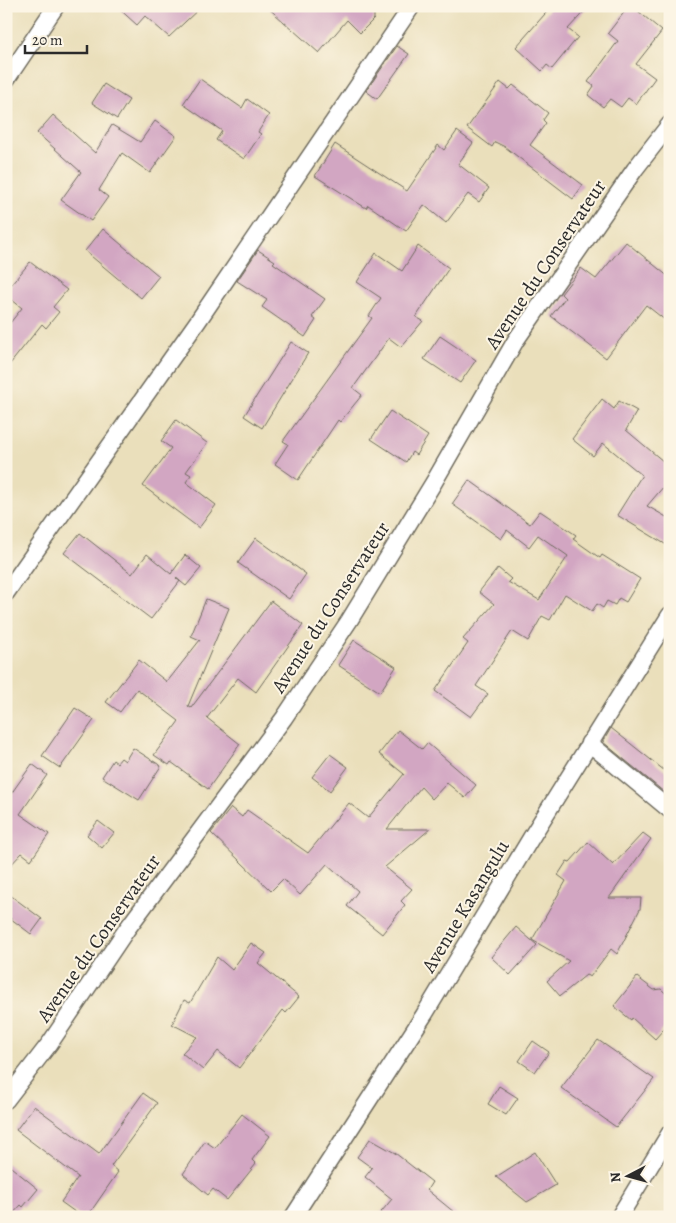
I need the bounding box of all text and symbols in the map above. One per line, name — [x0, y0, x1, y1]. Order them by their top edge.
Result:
scale bar — [25, 22, 88, 54]
text: 20 m — [32, 30, 63, 50]
street label: Avenue du Conservateur — [478, 174, 612, 355]
street label: Avenue du Conservateur — [264, 516, 396, 699]
street label: Avenue Kasangulu — [415, 835, 516, 978]
street label: Avenue du Conservateur — [30, 849, 167, 1028]
north arrow — [604, 1150, 654, 1200]
text: N — [606, 1171, 626, 1183]

